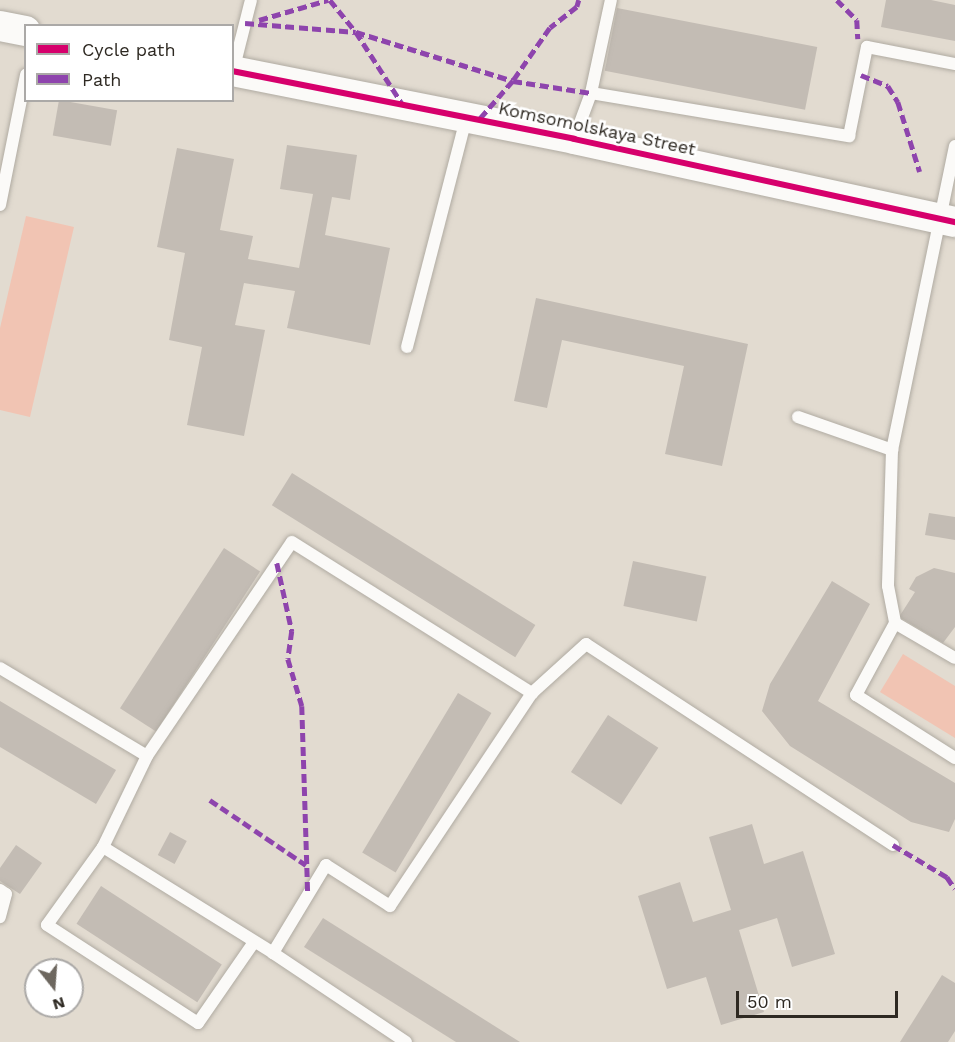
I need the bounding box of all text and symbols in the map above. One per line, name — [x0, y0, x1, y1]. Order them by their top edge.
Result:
legend — [24, 24, 234, 102]
text: Cycle path — [82, 39, 176, 60]
text: Path — [82, 69, 122, 90]
street label: Komsomolskaya Street — [496, 97, 698, 161]
north arrow — [24, 958, 84, 1018]
scale bar — [739, 979, 901, 1017]
text: 50 m — [747, 991, 792, 1012]
text: N — [50, 993, 67, 1015]

